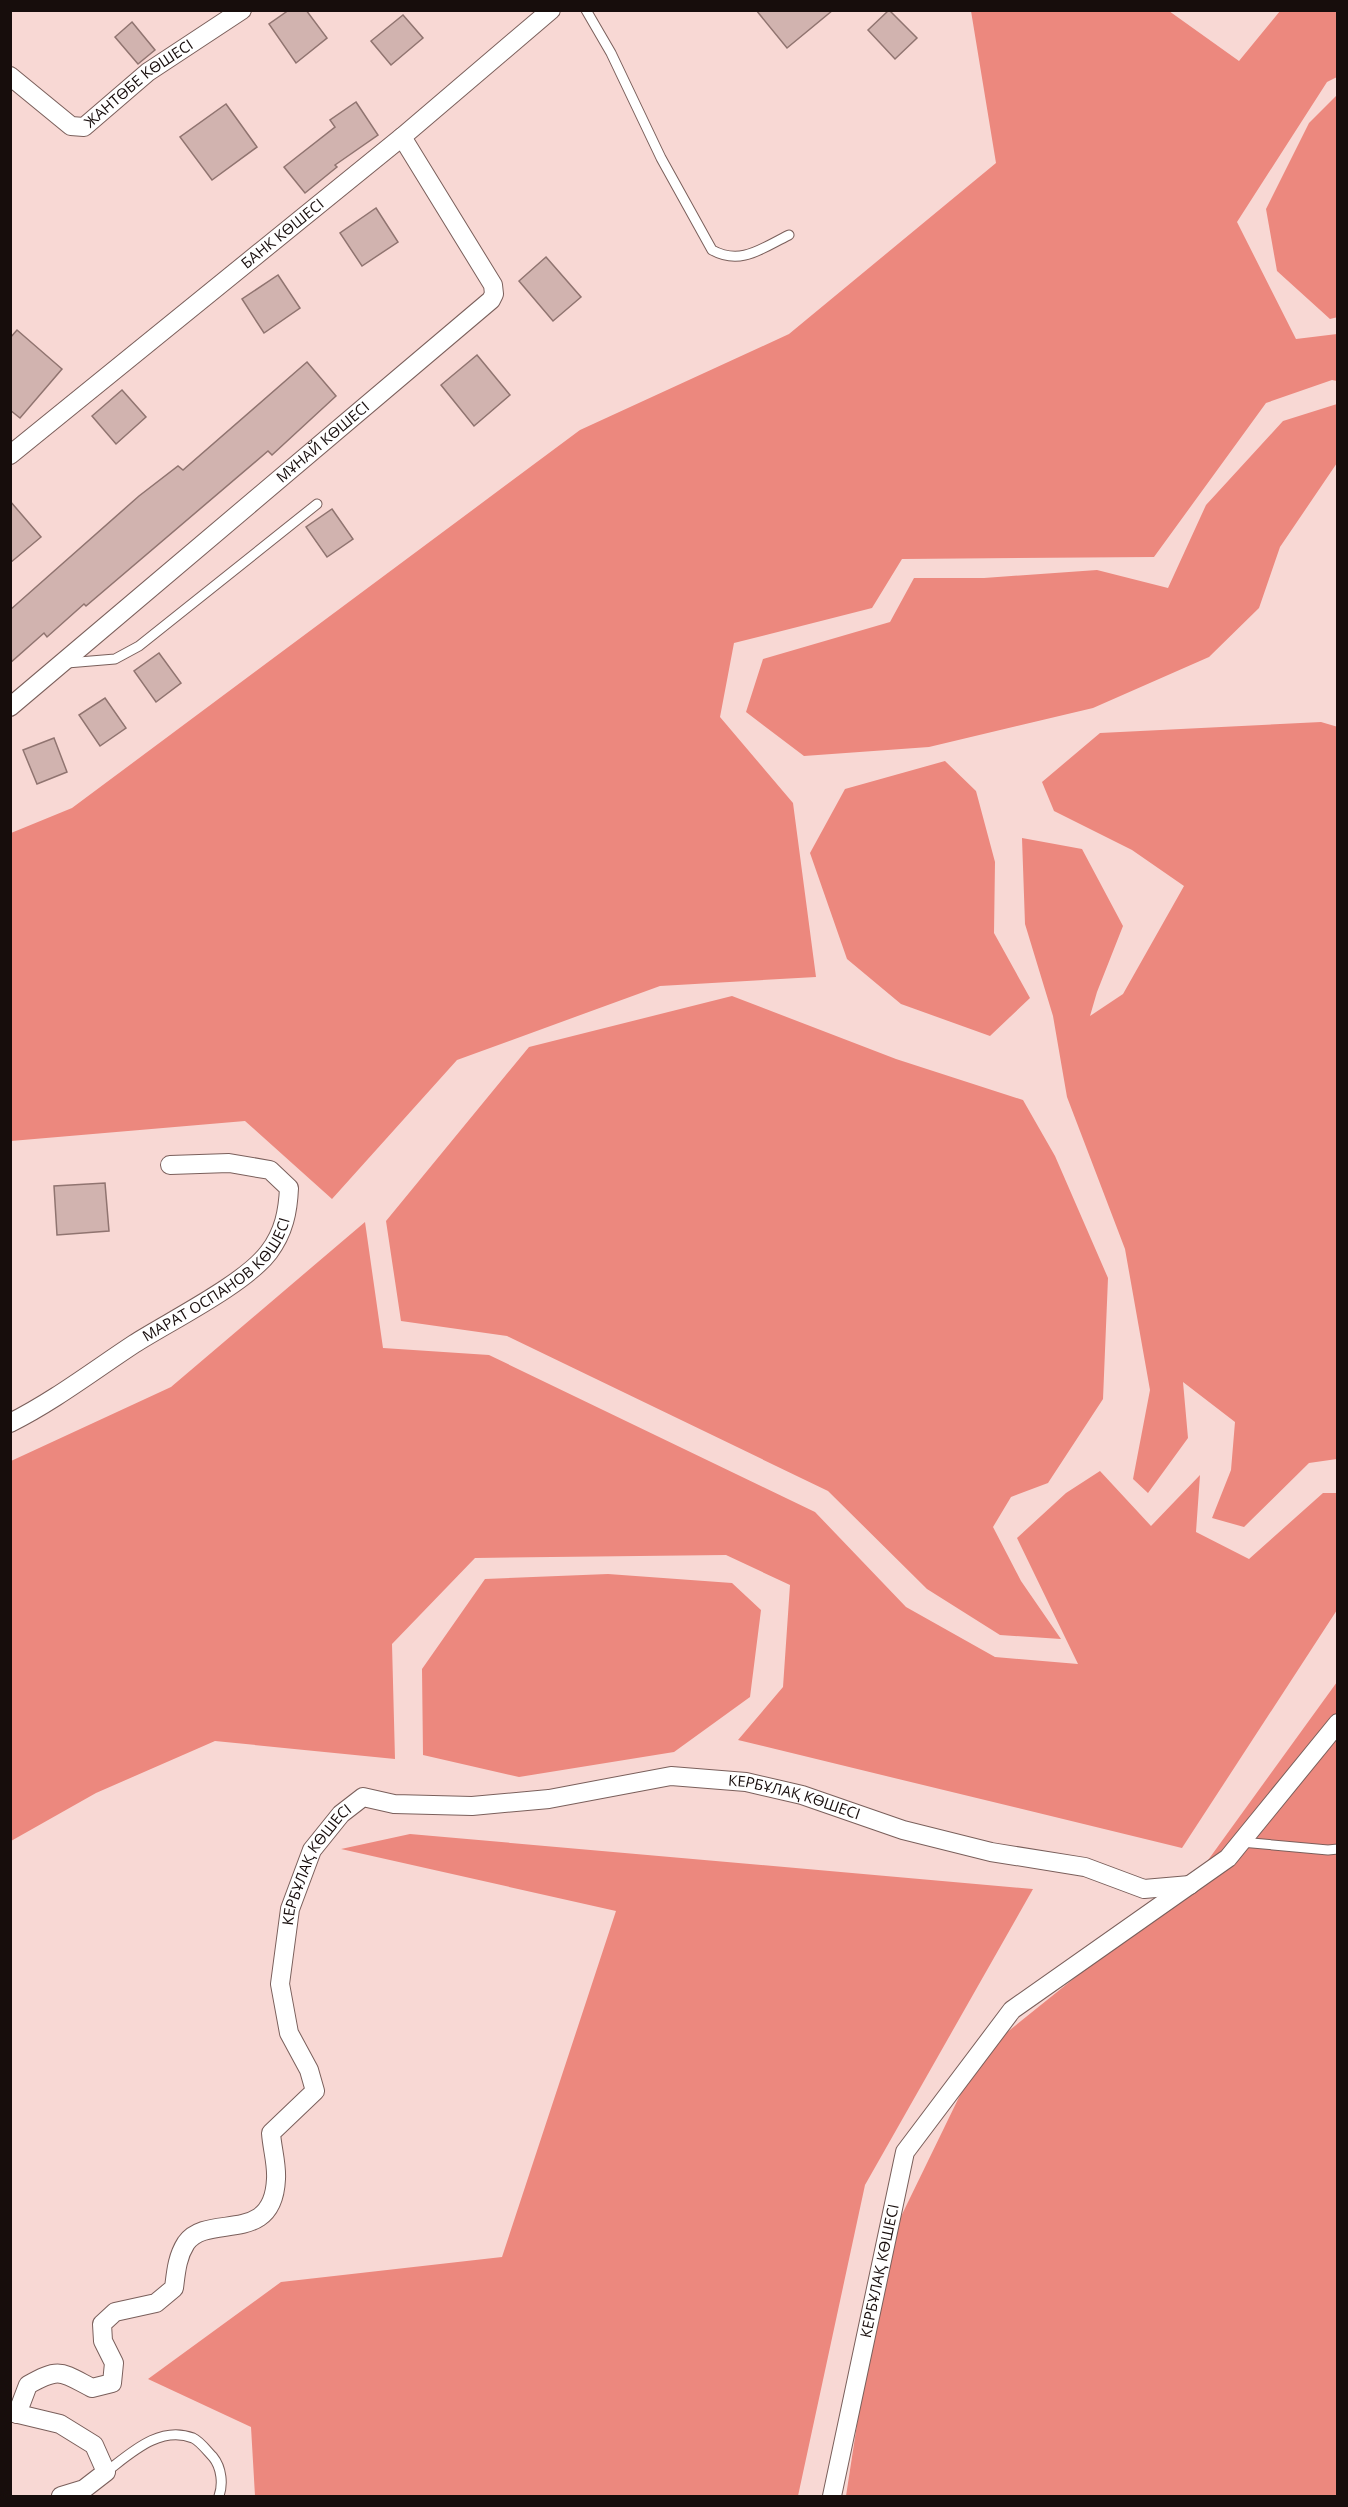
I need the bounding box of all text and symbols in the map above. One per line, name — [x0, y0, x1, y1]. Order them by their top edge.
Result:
street label: ЖАНТӨБЕ КӨШЕСІ — [80, 34, 197, 131]
street label: БАНК КӨШЕСІ — [236, 193, 328, 273]
street label: МҰНАЙ КӨШЕСІ — [272, 396, 373, 487]
street label: МАРАТ ОСПАНОВ КӨШЕСІ — [138, 1215, 294, 1346]
street label: КЕРБҰЛАҚ КӨШЕСІ — [727, 1770, 863, 1823]
street label: КЕРБҰЛАҚ КӨШЕСІ — [277, 1799, 355, 1926]
street label: КЕРБҰЛАҚ КӨШЕСІ — [855, 2202, 903, 2340]

